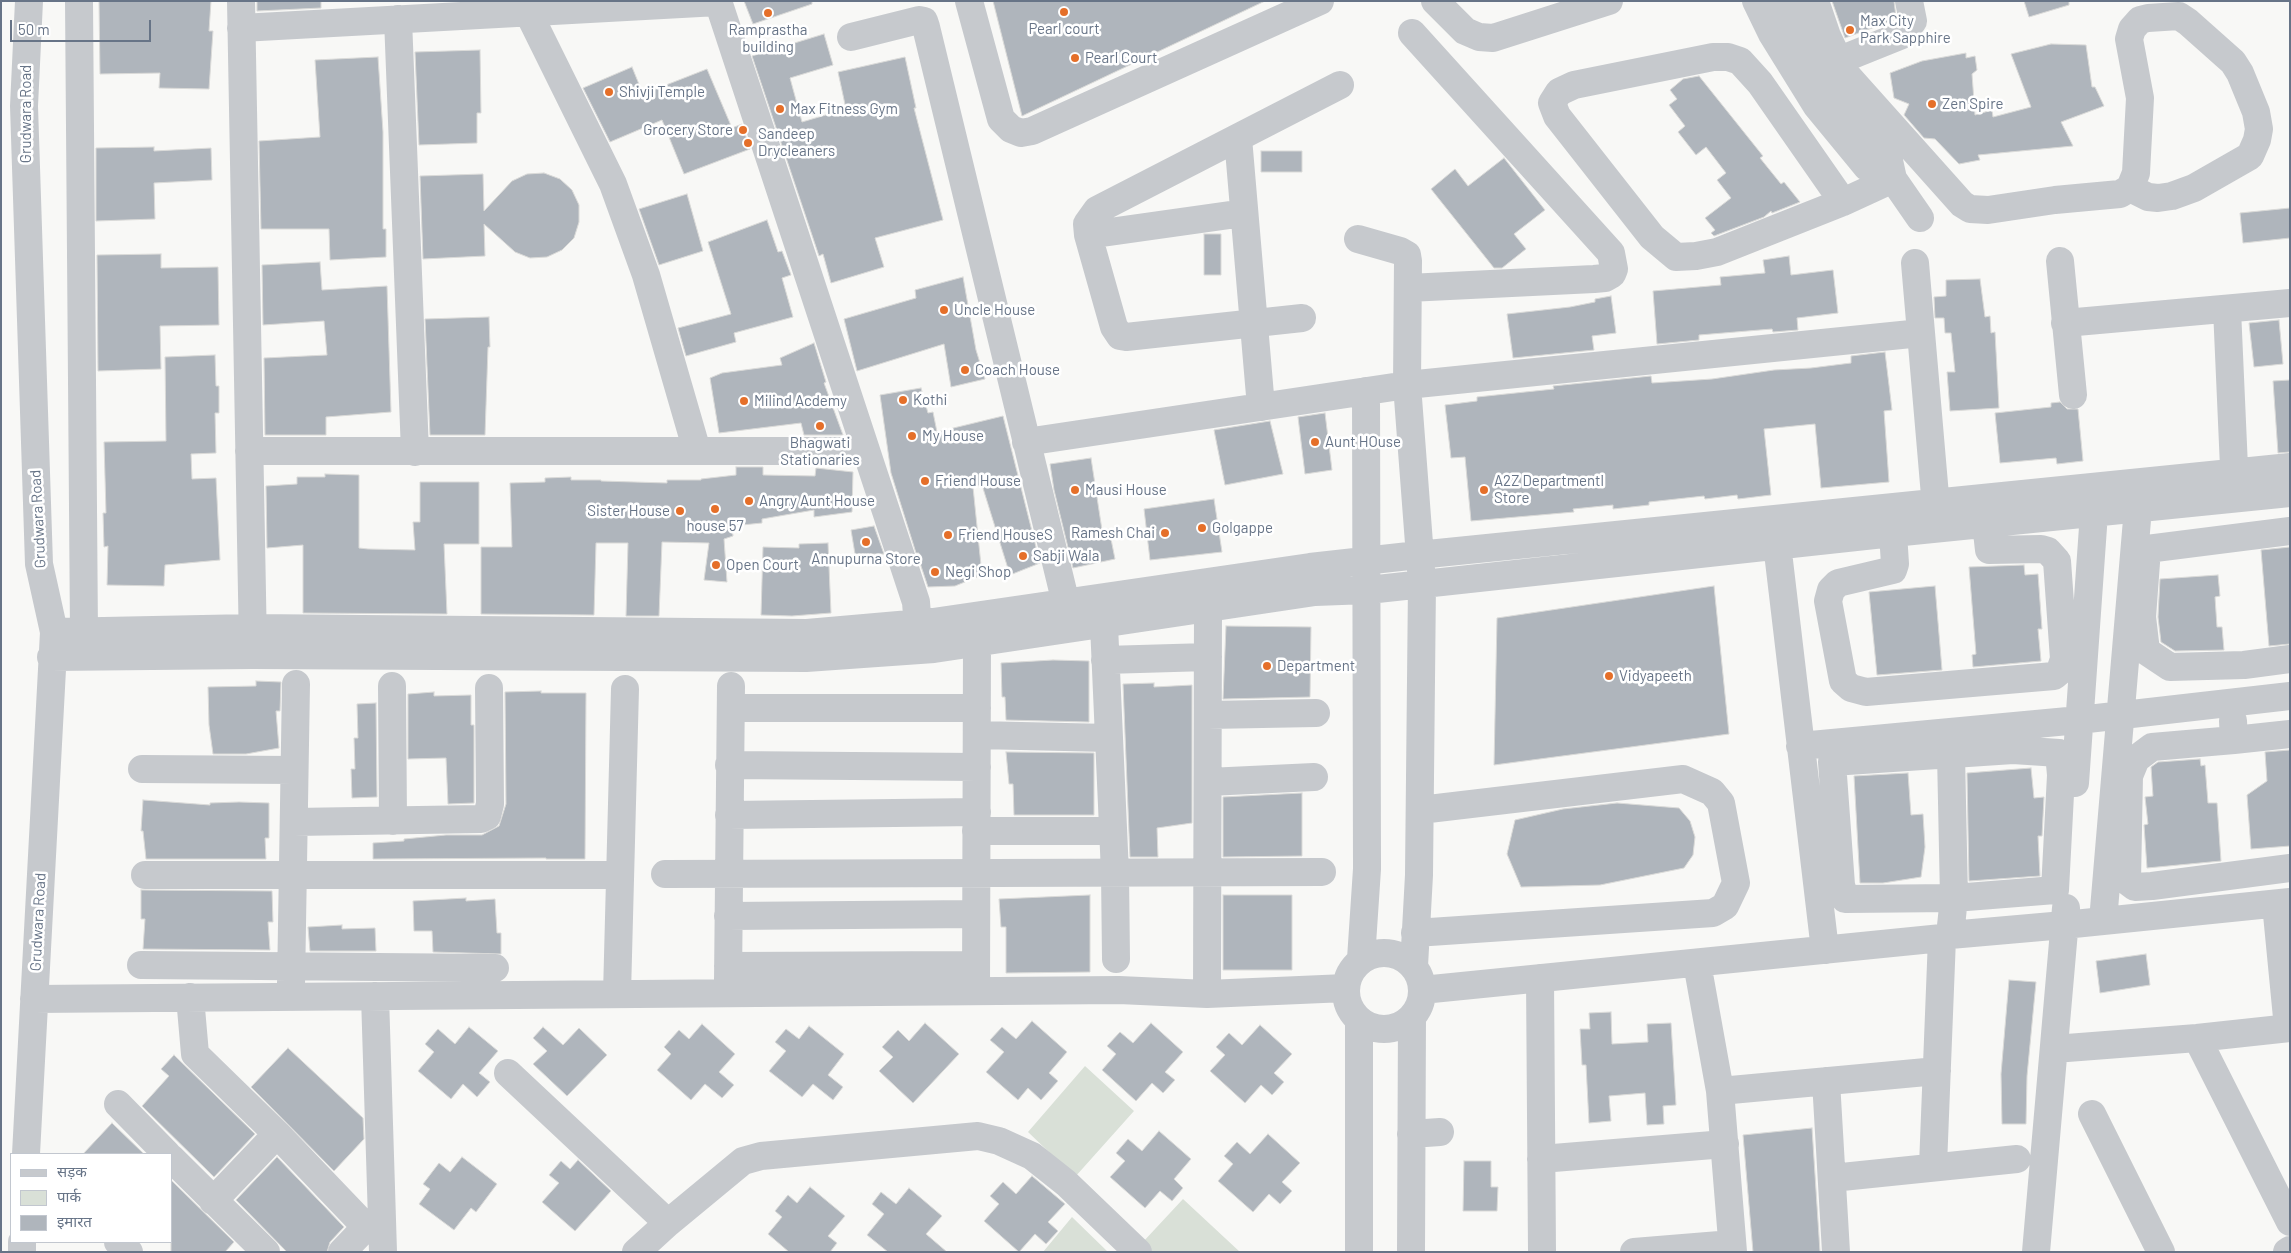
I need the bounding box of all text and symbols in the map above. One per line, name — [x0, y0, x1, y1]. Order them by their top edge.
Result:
marker: Pearl court — [1058, 6, 1070, 18]
marker: Ramprastha building — [762, 7, 774, 19]
scale bar — [12, 10, 154, 42]
place label: Max City Park Sapphire — [1860, 12, 1951, 47]
text: 50 m — [18, 20, 50, 38]
place label: Pearl court — [1028, 20, 1100, 38]
place label: Ramprastha building — [728, 21, 808, 56]
marker: Max City Park Sapphire — [1844, 24, 1856, 36]
place label: Pearl Court — [1085, 49, 1158, 67]
marker: Pearl Court — [1069, 52, 1081, 64]
street label: Grudwara Road — [17, 65, 35, 163]
place label: Shivji Temple — [619, 83, 705, 101]
marker: Shivji Temple — [603, 86, 615, 98]
place label: Zen Spire — [1942, 95, 2004, 113]
marker: Zen Spire — [1926, 98, 1938, 110]
place label: Max Fitness Gym — [790, 100, 898, 118]
marker: Max Fitness Gym — [774, 103, 786, 115]
place label: Grocery Store — [643, 121, 733, 139]
marker: Grocery Store — [737, 124, 749, 136]
place label: Sandeep Drycleaners — [758, 125, 835, 160]
marker: Sandeep Drycleaners — [742, 137, 754, 149]
place label: Uncle House — [954, 301, 1035, 319]
marker: Uncle House — [938, 304, 950, 316]
place label: Coach House — [975, 361, 1060, 379]
marker: Coach House — [959, 364, 971, 376]
place label: Kothi — [913, 391, 947, 409]
place label: Milind Acdemy — [754, 392, 847, 410]
marker: Kothi — [897, 394, 909, 406]
marker: Milind Acdemy — [738, 395, 750, 407]
marker: Bhagwati Stationaries — [814, 420, 826, 432]
place label: My House — [922, 427, 984, 445]
marker: My House — [906, 430, 918, 442]
place label: Aunt HOuse — [1325, 433, 1401, 451]
place label: Bhagwati Stationaries — [780, 434, 860, 469]
marker: Aunt HOuse — [1309, 436, 1321, 448]
street label: Grudwara Road — [26, 469, 50, 569]
place label: Friend House — [935, 472, 1021, 490]
place label: A2Z Departmentl Store — [1494, 472, 1604, 507]
marker: Friend House — [919, 475, 931, 487]
place label: Mausi House — [1085, 481, 1167, 499]
marker: Mausi House — [1069, 484, 1081, 496]
marker: A2Z Departmentl Store — [1478, 484, 1490, 496]
place label: Angry Aunt House — [759, 492, 875, 510]
marker: Angry Aunt House — [743, 495, 755, 507]
place label: Sister House — [587, 502, 670, 520]
marker: house 57 — [709, 503, 721, 515]
marker: Sister House — [674, 505, 686, 517]
place label: house 57 — [686, 517, 744, 535]
place label: Golgappe — [1212, 519, 1273, 537]
marker: Golgappe — [1196, 522, 1208, 534]
place label: Ramesh Chai — [1071, 524, 1155, 542]
place label: Friend HouseS — [958, 526, 1053, 544]
marker: Ramesh Chai — [1159, 527, 1171, 539]
marker: Friend HouseS — [942, 529, 954, 541]
marker: Annupurna Store — [860, 536, 872, 548]
place label: Sabji Wala — [1033, 547, 1099, 565]
place label: Annupurna Store — [811, 550, 921, 568]
marker: Sabji Wala — [1017, 550, 1029, 562]
place label: Open Court — [726, 556, 799, 574]
marker: Open Court — [710, 559, 722, 571]
place label: Negi Shop — [945, 563, 1011, 581]
marker: Negi Shop — [929, 566, 941, 578]
place label: Department — [1277, 657, 1355, 675]
marker: Department — [1261, 660, 1273, 672]
place label: Vidyapeeth — [1619, 667, 1692, 685]
marker: Vidyapeeth — [1603, 670, 1615, 682]
street label: Grudwara Road — [26, 872, 50, 972]
legend — [10, 1153, 172, 1243]
text: सड़क — [57, 1162, 87, 1180]
text: पार्क — [57, 1187, 81, 1205]
text: इमारत — [57, 1212, 92, 1230]

